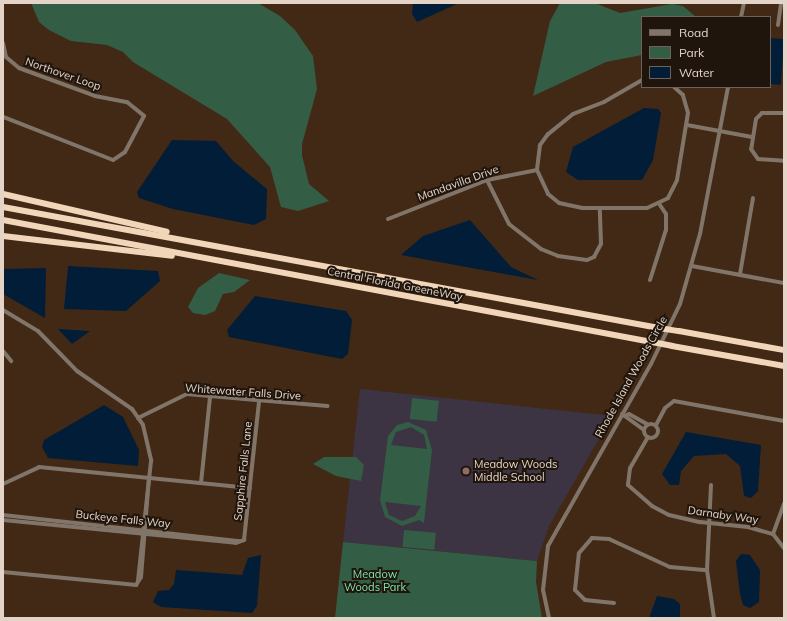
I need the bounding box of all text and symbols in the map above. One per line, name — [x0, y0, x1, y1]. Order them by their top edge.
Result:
legend — [641, 16, 771, 88]
text: Road — [679, 25, 708, 40]
text: Park — [679, 45, 704, 60]
street label: Northover Loop — [24, 55, 102, 93]
text: Water — [679, 65, 714, 80]
street label: Mandavilla Drive — [416, 162, 500, 204]
street label: Central Florida GreeneWay — [326, 264, 464, 304]
street label: Rhode Island Woods Circle — [592, 314, 670, 440]
street label: Whitewater Falls Drive — [184, 381, 302, 403]
street label: Sapphire Falls Lane — [231, 421, 255, 521]
place label: Meadow Woods Middle School — [474, 458, 557, 484]
marker: Meadow Woods Middle School — [461, 466, 471, 476]
street label: Darnaby Way — [687, 504, 759, 526]
street label: Buckeye Falls Way — [75, 507, 171, 531]
park label: Meadow Woods Park — [344, 568, 406, 594]

